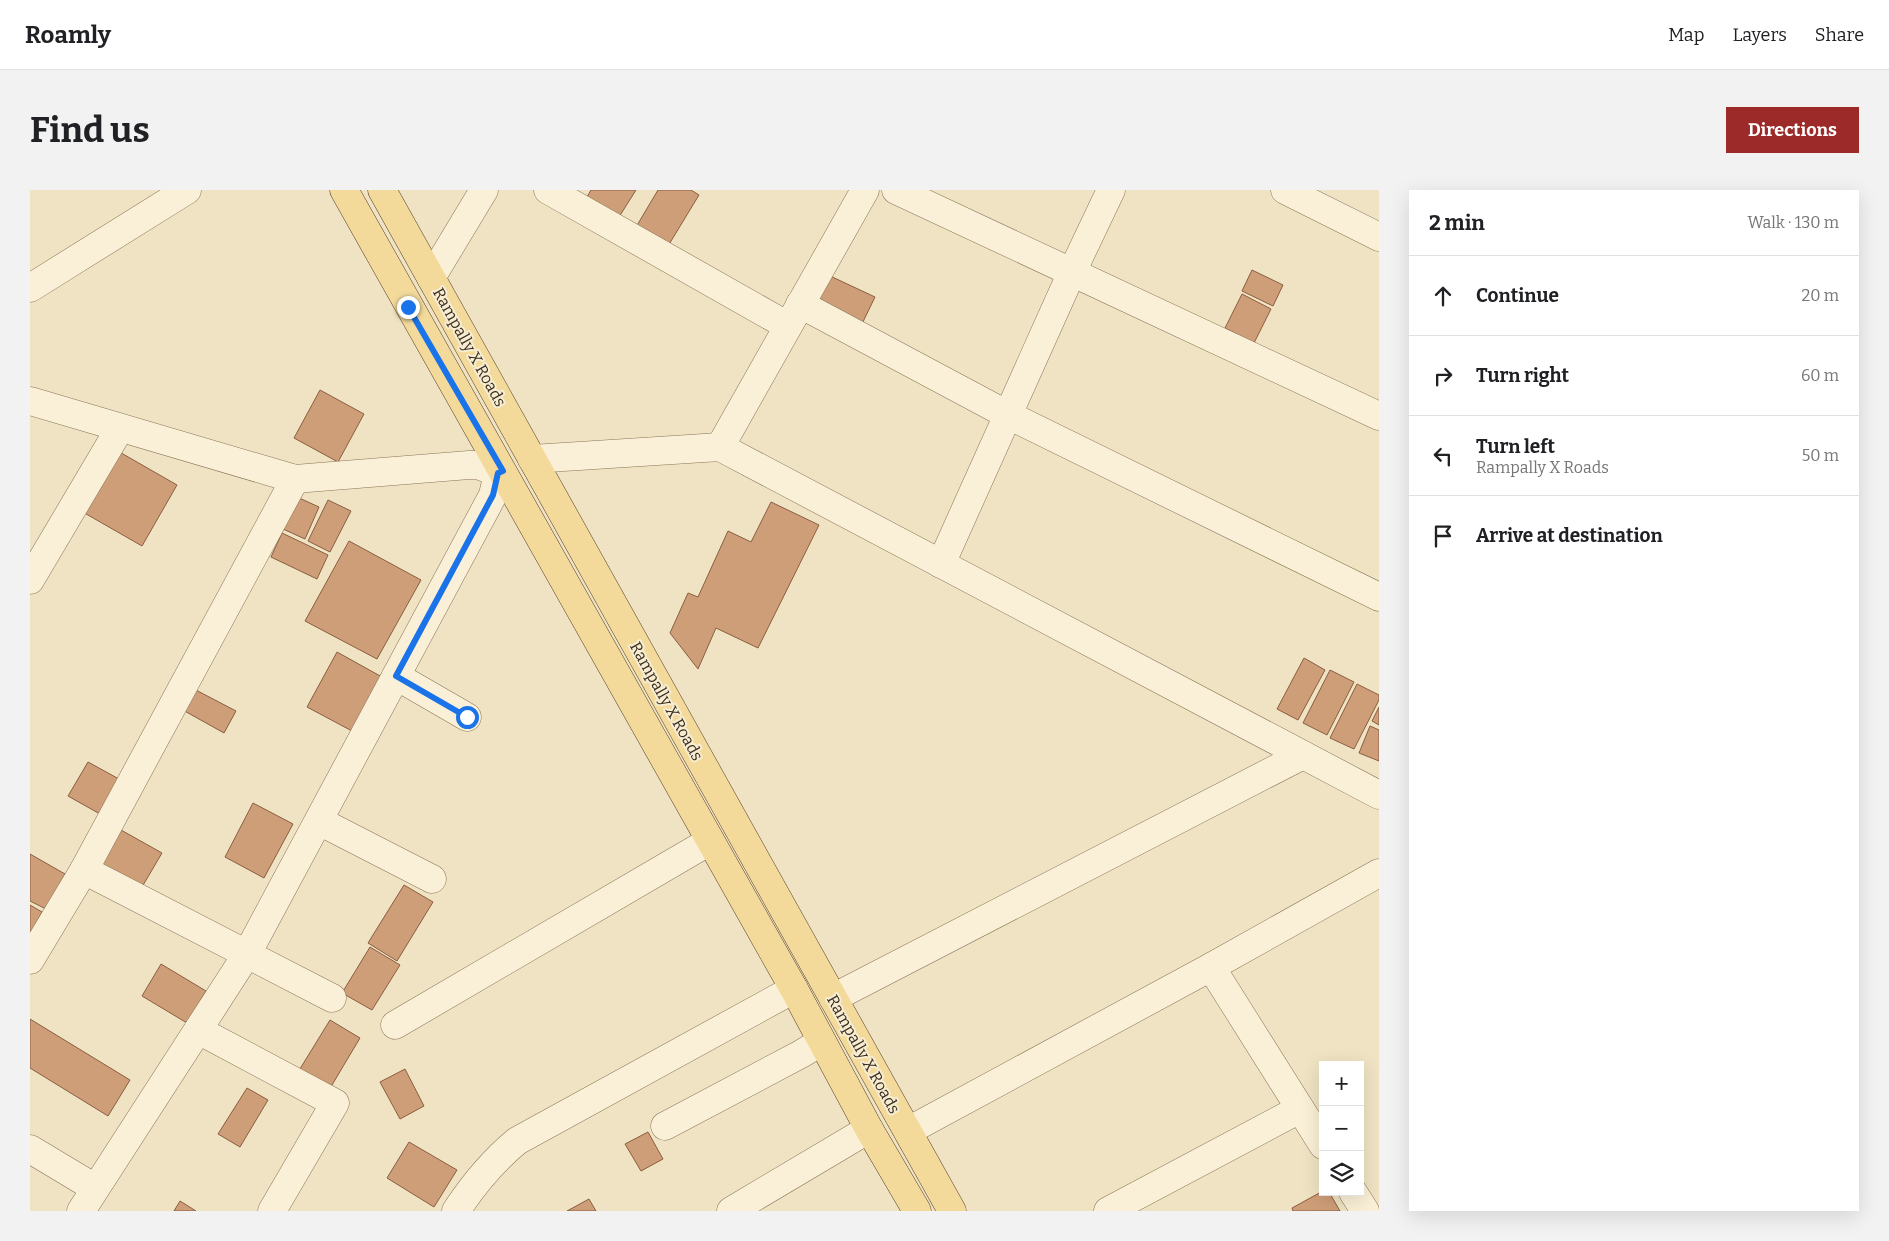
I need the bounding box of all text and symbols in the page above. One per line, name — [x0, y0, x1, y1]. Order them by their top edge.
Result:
text: Roamly — [25, 21, 111, 49]
text: Map — [1668, 24, 1704, 46]
text: Layers — [1732, 24, 1787, 46]
text: Share — [1815, 24, 1864, 46]
button: Directions — [1726, 107, 1859, 153]
text: Find us — [30, 109, 150, 151]
text: 2 min — [1429, 210, 1485, 236]
text: Walk · 130 m — [1747, 213, 1839, 232]
icon: ahead — [1429, 282, 1457, 310]
text: Continue — [1476, 284, 1559, 307]
street label: Rampally X Roads — [429, 285, 510, 410]
text: 20 m — [1802, 286, 1839, 305]
route end — [397, 296, 420, 319]
icon: right — [1429, 362, 1457, 390]
text: Turn right — [1476, 364, 1569, 387]
text: 60 m — [1801, 366, 1839, 385]
text: Turn left — [1476, 435, 1555, 458]
icon: left — [1429, 442, 1457, 470]
text: 50 m — [1802, 446, 1839, 465]
text: Rampally X Roads — [1476, 458, 1609, 477]
icon: arrive — [1429, 522, 1457, 550]
text: Arrive at destination — [1476, 524, 1663, 547]
street label: Rampally X Roads — [626, 639, 707, 764]
route start — [456, 706, 479, 729]
street label: Rampally X Roads — [823, 992, 904, 1117]
map controls — [1319, 1061, 1364, 1196]
button: + — [1319, 1061, 1364, 1106]
button: − — [1319, 1106, 1364, 1151]
button: layers — [1319, 1151, 1364, 1196]

